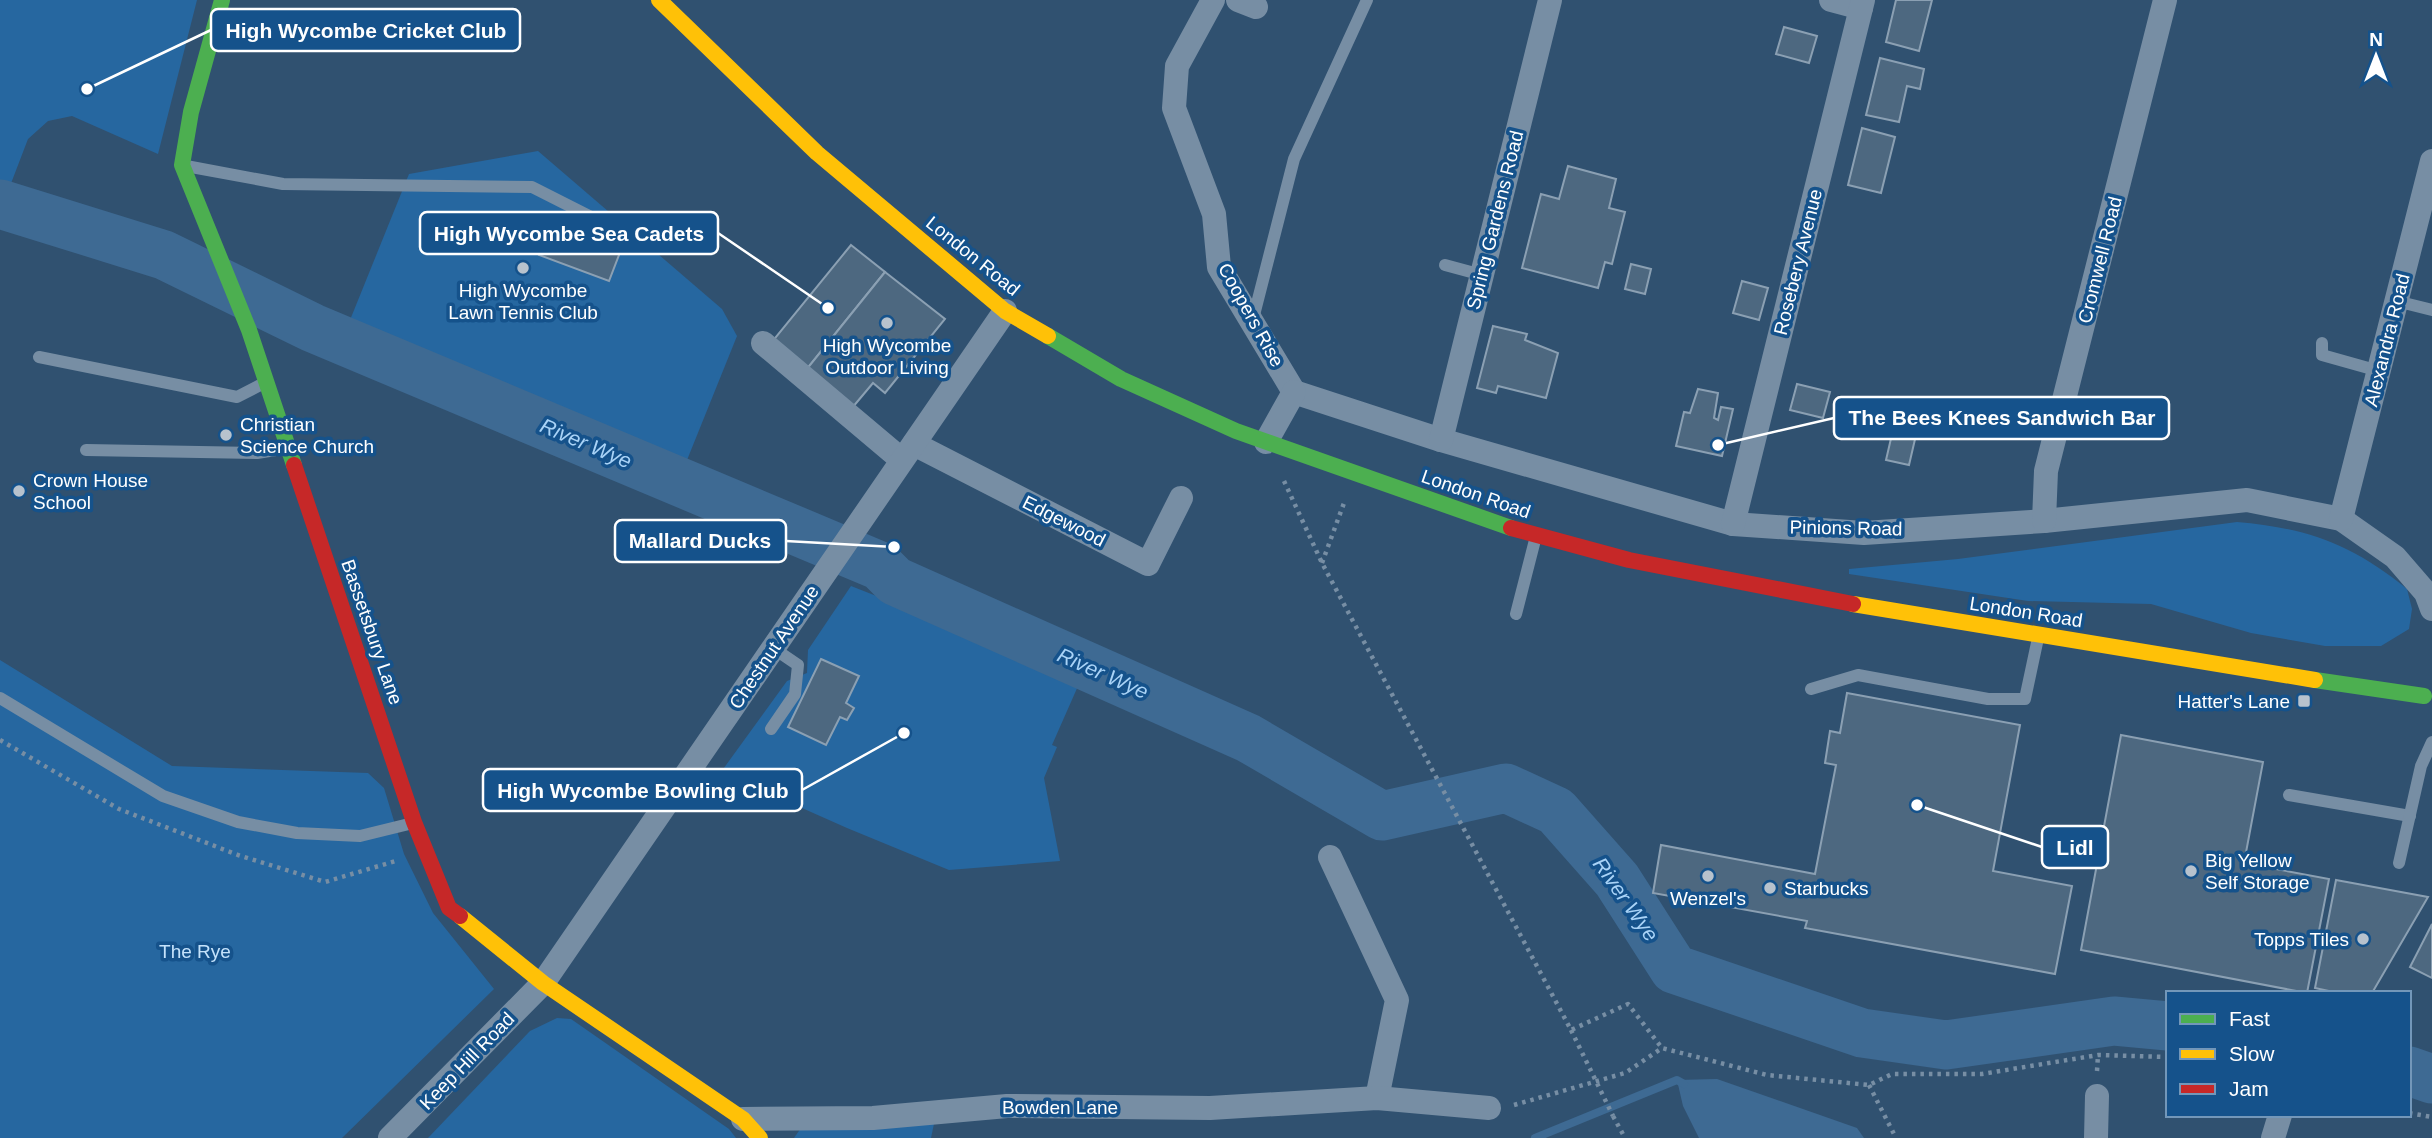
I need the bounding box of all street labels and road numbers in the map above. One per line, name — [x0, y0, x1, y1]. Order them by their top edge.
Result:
street label: Spring Gardens Road — [1463, 128, 1527, 312]
street label: Rosebery Avenue — [1770, 187, 1826, 337]
street label: Cromwell Road — [2074, 194, 2126, 326]
street label: London Road — [922, 212, 1024, 300]
street label: Coopers Rise — [1214, 260, 1288, 370]
street label: Alexandra Road — [2360, 271, 2414, 409]
street label: London Road — [1419, 465, 1533, 523]
street label: Edgewood — [1019, 491, 1109, 551]
street label: Pinions Road — [1789, 517, 1903, 539]
street label: Bassetsbury Lane — [337, 557, 407, 707]
street label: Chestnut Avenue — [725, 581, 823, 713]
street label: London Road — [1968, 593, 2084, 631]
street label: Keep Hill Road — [415, 1008, 519, 1114]
street label: Bowden Lane — [1002, 1097, 1118, 1118]

